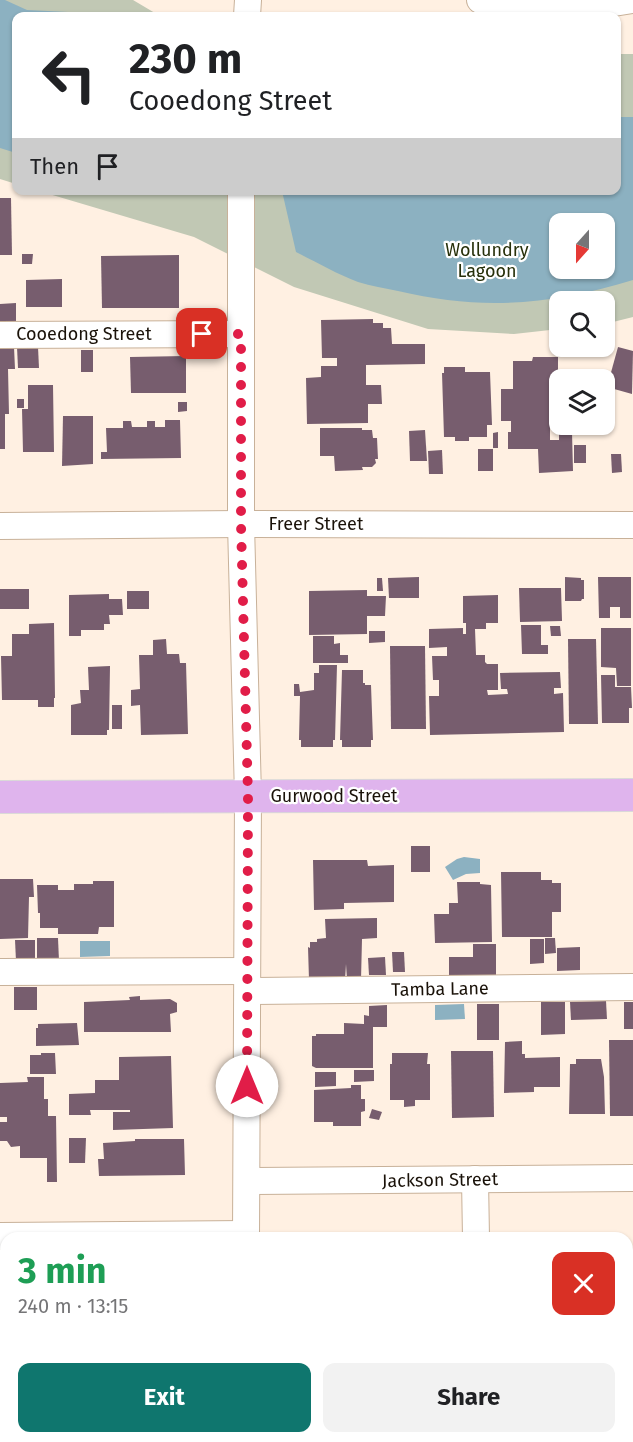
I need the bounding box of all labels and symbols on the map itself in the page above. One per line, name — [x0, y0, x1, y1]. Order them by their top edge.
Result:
north arrow — [549, 213, 615, 279]
park label: Wollundry Lagoon — [445, 239, 529, 282]
pin — [176, 308, 227, 359]
street label: Cooedong Street — [16, 323, 152, 345]
street label: Freer Street — [269, 513, 364, 535]
street label: Gurwood Street — [270, 785, 398, 807]
street label: Tamba Lane — [391, 977, 489, 1001]
position arrow — [215, 1054, 279, 1118]
street label: Jackson Street — [382, 1168, 499, 1192]

